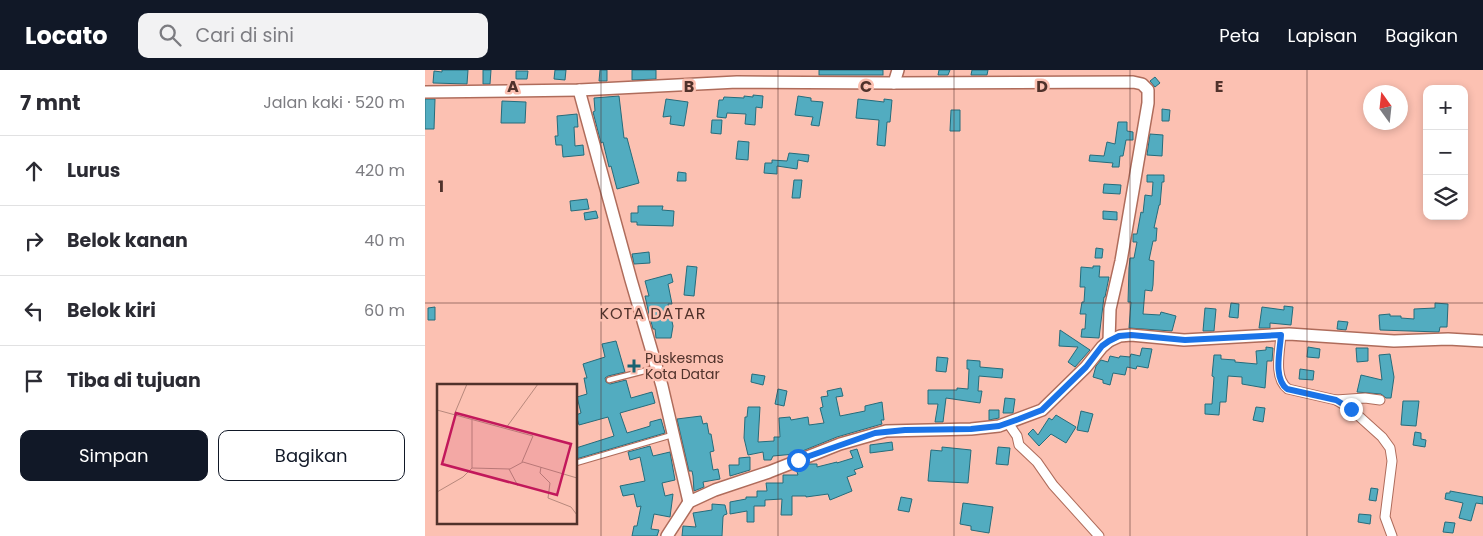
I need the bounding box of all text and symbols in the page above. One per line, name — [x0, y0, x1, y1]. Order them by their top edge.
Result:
search box — [138, 13, 488, 58]
text: Locato — [25, 19, 108, 52]
icon: search — [156, 21, 184, 49]
text: Cari di sini — [196, 22, 294, 49]
text: Peta — [1219, 23, 1260, 48]
text: Lapisan — [1288, 23, 1357, 48]
text: Bagikan — [1385, 23, 1458, 48]
text: A — [507, 75, 519, 98]
text: B — [684, 75, 694, 98]
text: C — [860, 75, 872, 98]
text: D — [1036, 75, 1048, 98]
text: E — [1215, 75, 1223, 98]
north arrow — [1363, 85, 1408, 130]
map controls — [1423, 85, 1468, 220]
button: + — [1423, 85, 1468, 130]
text: 7 mnt — [20, 88, 81, 117]
text: Jalan kaki · 520 m — [263, 91, 405, 114]
button: − — [1423, 130, 1468, 175]
icon: ahead — [20, 157, 48, 185]
text: Lurus — [67, 157, 120, 184]
text: 420 m — [355, 159, 405, 182]
text: 1 — [438, 175, 444, 198]
button: layers — [1423, 175, 1468, 220]
icon: right — [20, 227, 48, 255]
text: Belok kanan — [67, 227, 188, 254]
text: 40 m — [364, 229, 405, 252]
icon: left — [20, 297, 48, 325]
text: Belok kiri — [67, 297, 156, 324]
text: 60 m — [364, 299, 405, 322]
district label: KOTA DATAR — [599, 302, 707, 325]
place label: Puskesmas Kota Datar — [645, 348, 724, 384]
marker: Puskesmas Kota Datar — [627, 359, 641, 373]
icon: arrive — [20, 367, 48, 395]
text: Tiba di tujuan — [67, 367, 201, 394]
inset map — [437, 384, 577, 524]
route end — [1340, 398, 1363, 421]
button: Simpan — [20, 430, 208, 481]
button: Bagikan — [218, 430, 405, 481]
route start — [787, 449, 810, 472]

